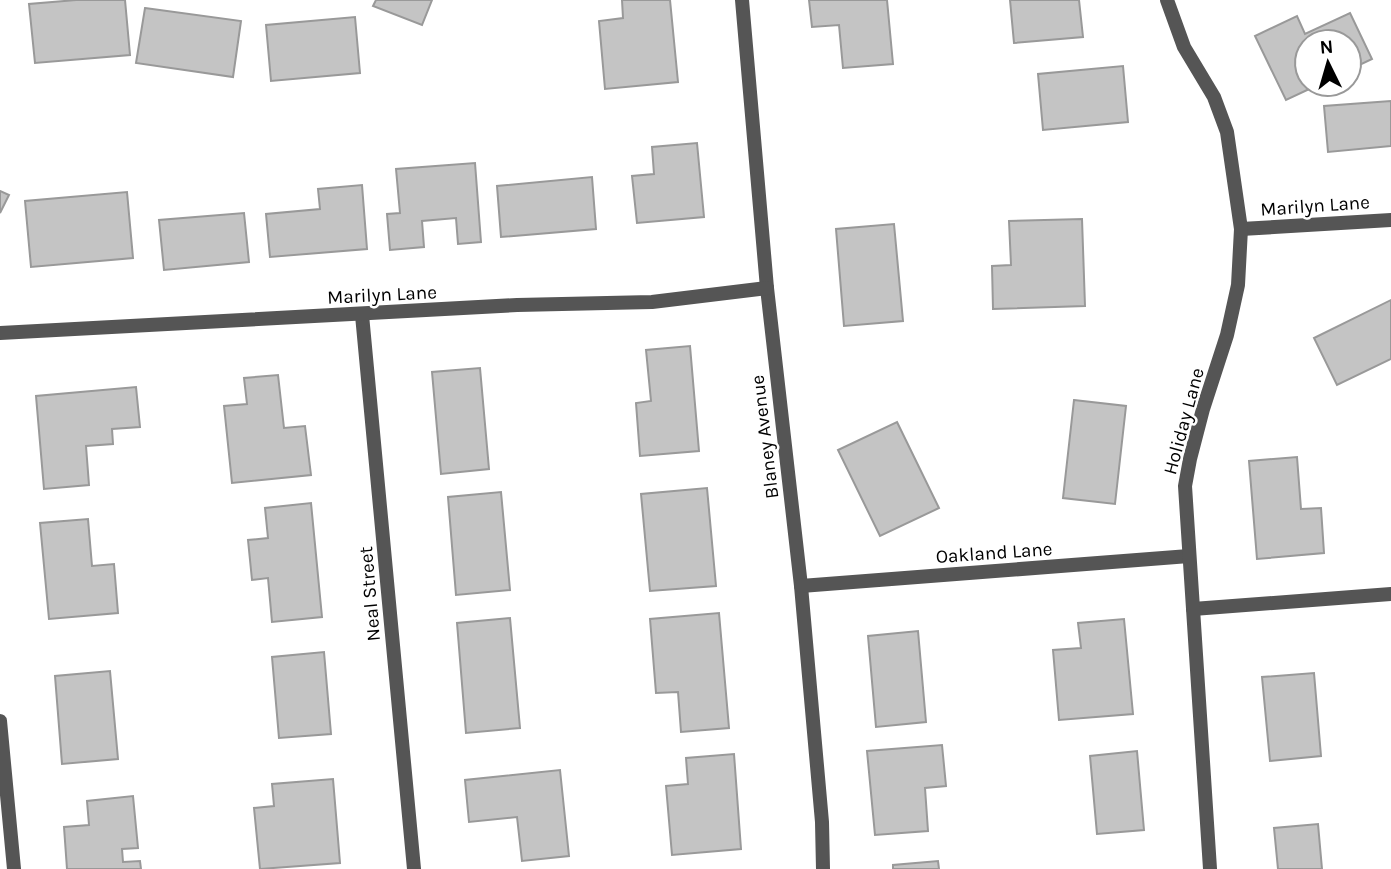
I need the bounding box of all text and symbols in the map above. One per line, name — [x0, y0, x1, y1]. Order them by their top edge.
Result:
north arrow — [1293, 28, 1363, 98]
text: N — [1319, 36, 1334, 59]
street label: Marilyn Lane — [1260, 191, 1371, 221]
street label: Marilyn Lane — [327, 281, 437, 309]
street label: Holiday Lane — [1159, 365, 1209, 477]
street label: Blaney Avenue — [746, 374, 784, 500]
street label: Oakland Lane — [935, 538, 1053, 568]
street label: Neal Street — [355, 546, 385, 642]

